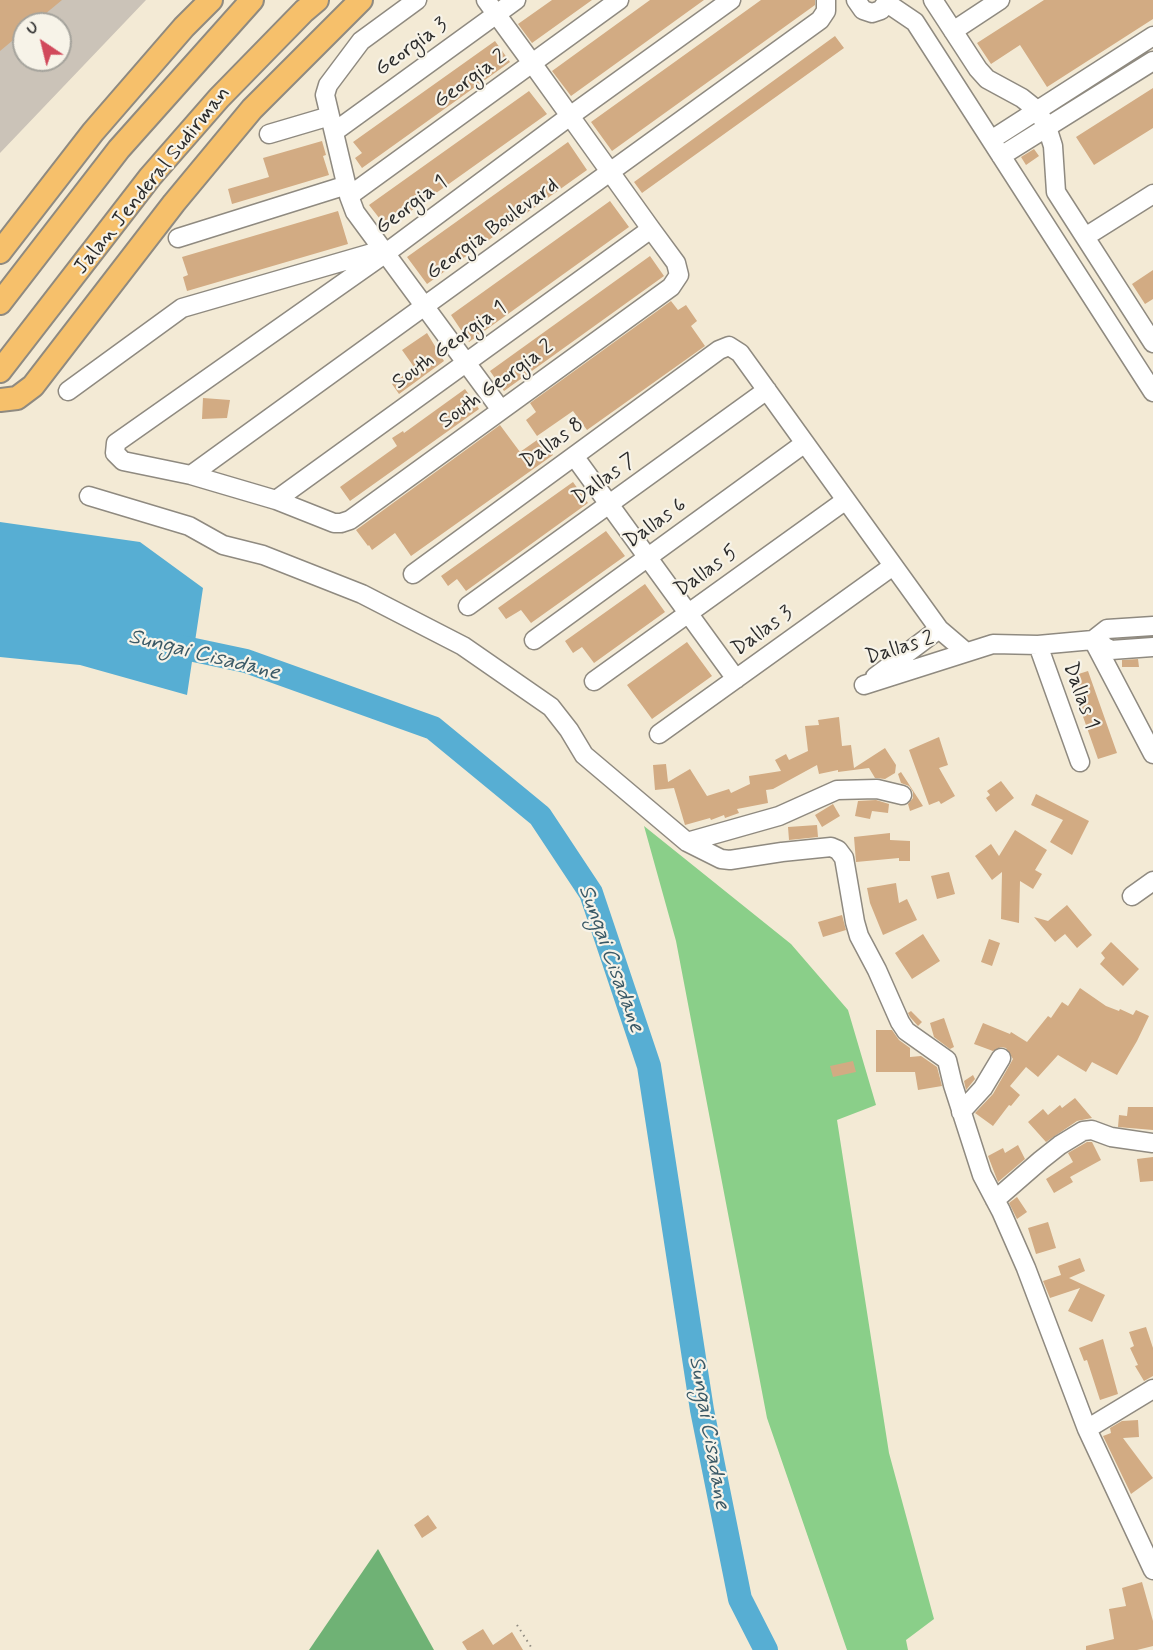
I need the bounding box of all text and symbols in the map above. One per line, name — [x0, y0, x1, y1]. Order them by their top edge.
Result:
north arrow — [12, 12, 72, 72]
street label: Georgia 3 — [371, 13, 453, 83]
text: U — [22, 17, 43, 40]
street label: Georgia 2 — [430, 45, 512, 115]
street label: Jalan Jenderal Sudirman — [69, 82, 237, 280]
street label: Georgia 1 — [371, 171, 453, 241]
street label: Georgia Boulevard — [422, 174, 564, 286]
street label: South Georgia 1 — [388, 296, 512, 396]
street label: South Georgia 2 — [435, 335, 559, 435]
street label: Dallas 8 — [517, 413, 589, 475]
street label: Dallas 7 — [568, 448, 642, 512]
street label: Dallas 6 — [620, 493, 692, 555]
street label: Dallas 5 — [670, 541, 744, 603]
street label: Dallas 3 — [728, 601, 798, 663]
water label: Sungai Cisadane — [126, 624, 282, 688]
street label: Dallas 2 — [863, 627, 937, 671]
street label: Dallas 1 — [1056, 659, 1104, 733]
water label: Sungai Cisadane — [571, 882, 649, 1036]
water label: Sungai Cisadane — [682, 1354, 734, 1512]

